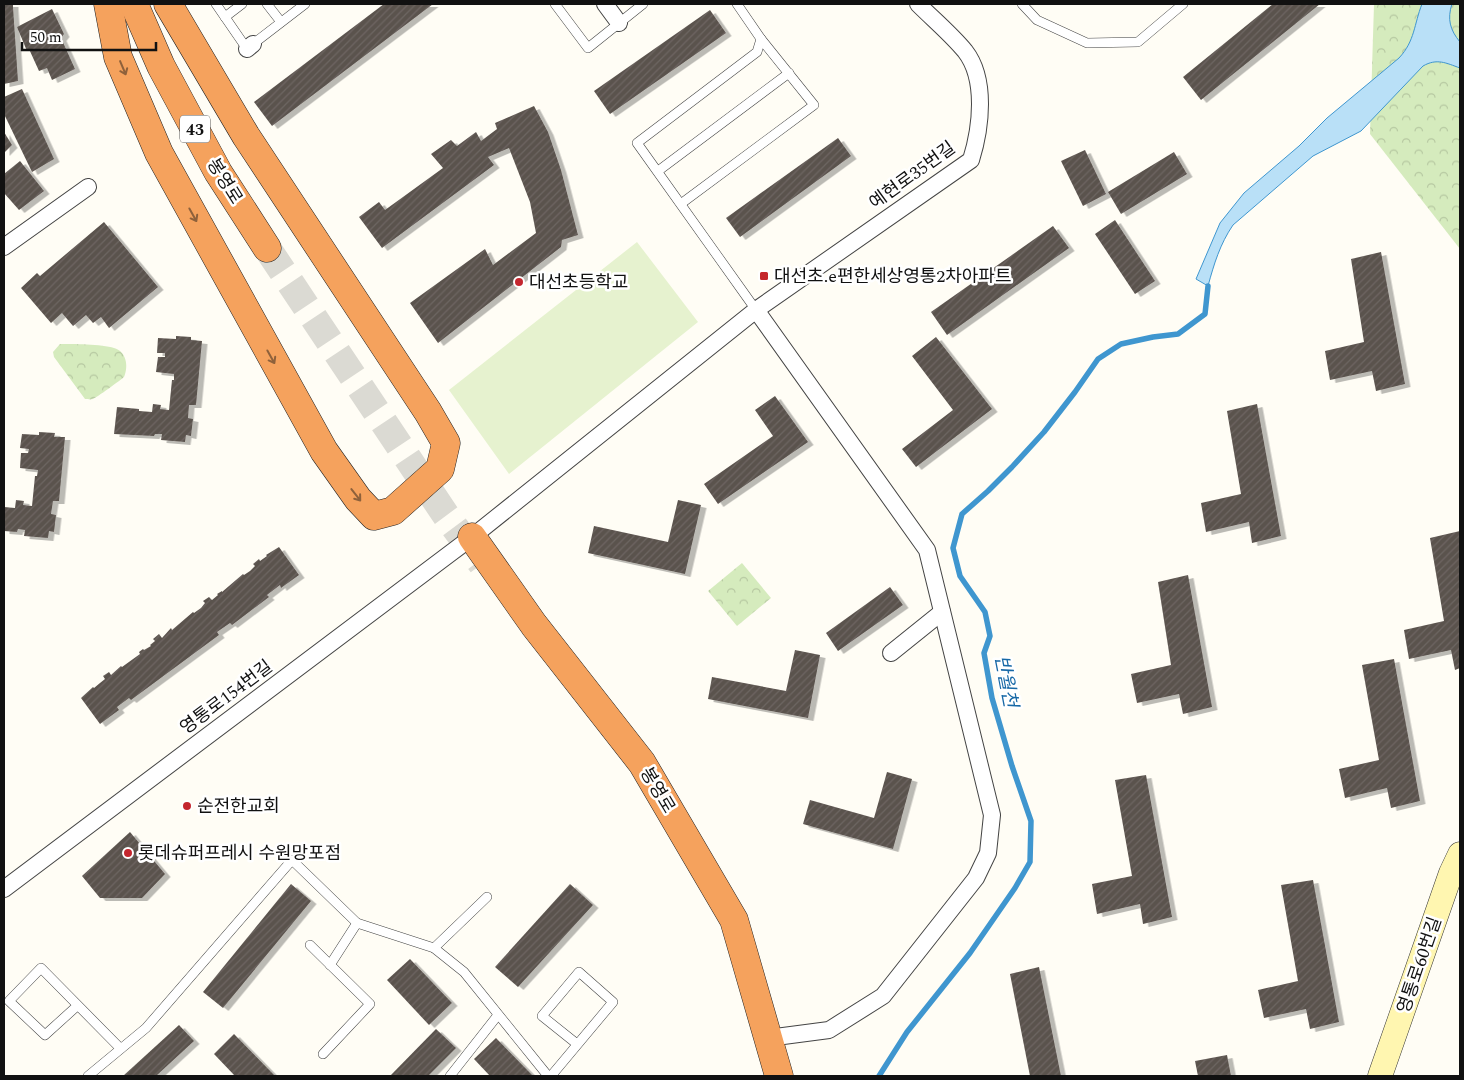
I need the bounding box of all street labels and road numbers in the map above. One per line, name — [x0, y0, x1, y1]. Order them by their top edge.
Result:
road number: 43 — [180, 116, 210, 142]
street label: 예현로35번길 — [864, 135, 961, 216]
street label: 봉영로 — [200, 153, 249, 209]
street label: 영통로154번길 — [174, 654, 278, 741]
street label: 봉영로 — [633, 762, 682, 819]
street label: 영통로60번길 — [1390, 913, 1449, 1017]

